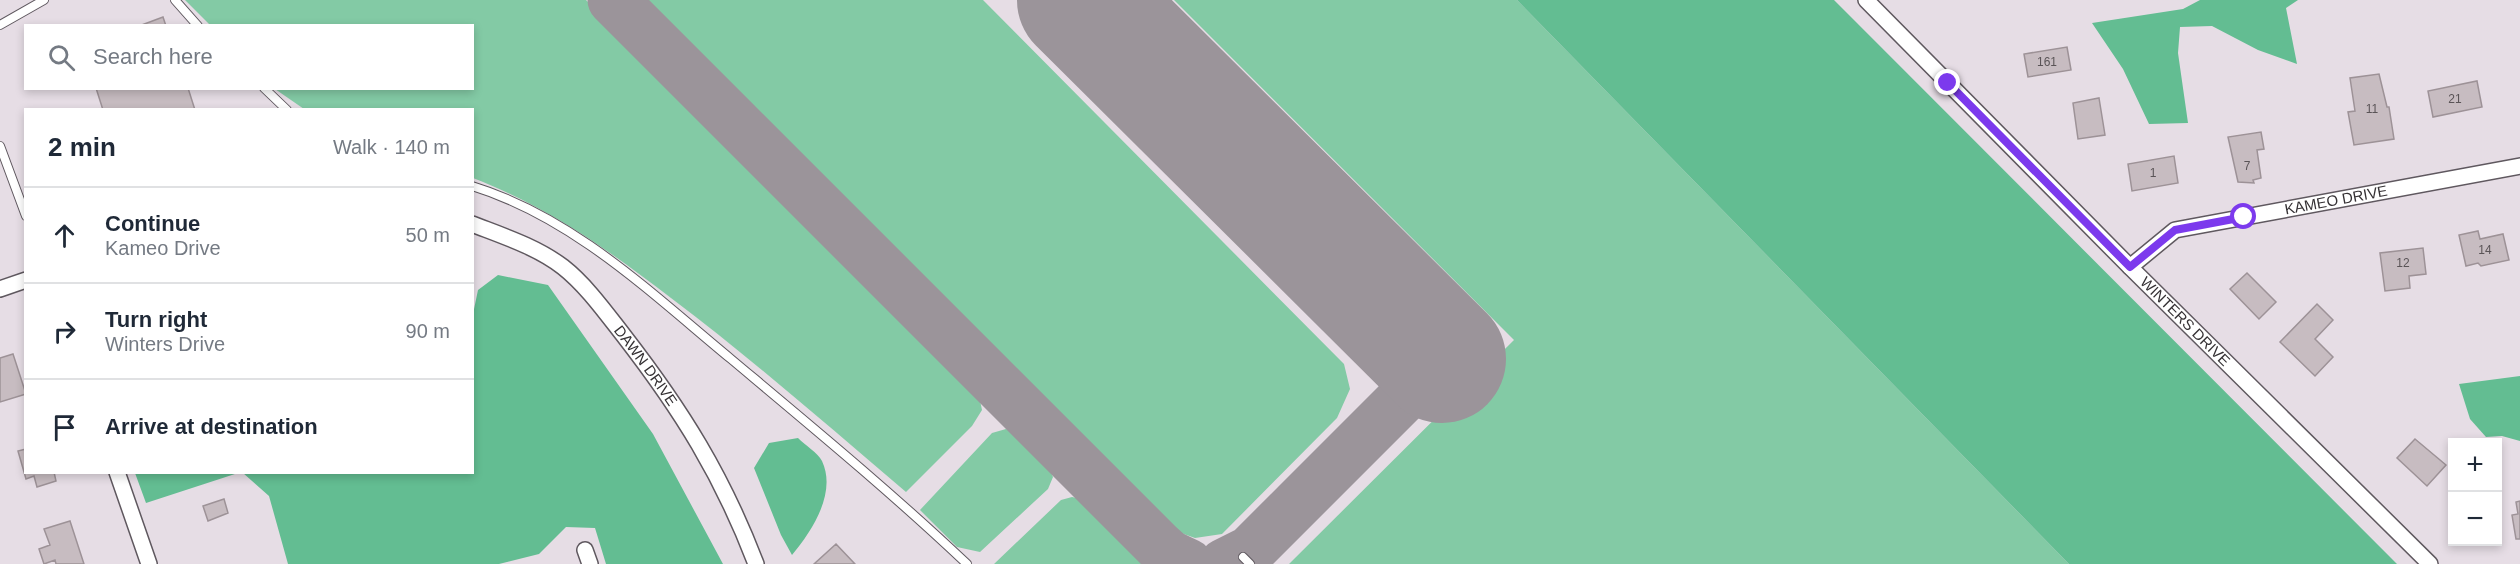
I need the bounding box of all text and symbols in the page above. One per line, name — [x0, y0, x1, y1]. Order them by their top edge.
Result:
search box — [24, 24, 474, 90]
icon: search — [45, 41, 78, 74]
text: Search here — [93, 44, 213, 69]
house number: 161 — [2037, 55, 2057, 69]
route end — [1934, 69, 1960, 95]
house number: 21 — [2448, 92, 2462, 106]
house number: 11 — [2366, 102, 2379, 116]
text: 2 min — [48, 132, 116, 162]
text: Walk · 140 m — [333, 136, 450, 158]
house number: 7 — [2244, 159, 2251, 173]
house number: 1 — [2150, 166, 2157, 180]
street label: KAMEO DRIVE — [2283, 182, 2389, 218]
route start — [2230, 203, 2256, 229]
text: Continue — [105, 211, 200, 236]
icon: ahead — [48, 219, 81, 252]
text: 50 m — [406, 224, 450, 246]
text: Kameo Drive — [105, 237, 221, 259]
house number: 14 — [2478, 243, 2492, 257]
house number: 12 — [2396, 256, 2410, 270]
street label: WINTERS DRIVE — [2137, 273, 2234, 369]
text: Turn right — [105, 307, 207, 332]
icon: right — [48, 315, 81, 348]
text: 90 m — [406, 320, 450, 342]
street label: DAWN DRIVE — [611, 322, 681, 409]
text: Winters Drive — [105, 333, 225, 355]
icon: arrive — [48, 411, 81, 444]
text: Arrive at destination — [105, 414, 318, 439]
map controls — [2448, 438, 2502, 546]
button: + — [2448, 438, 2502, 492]
button: − — [2448, 492, 2502, 546]

